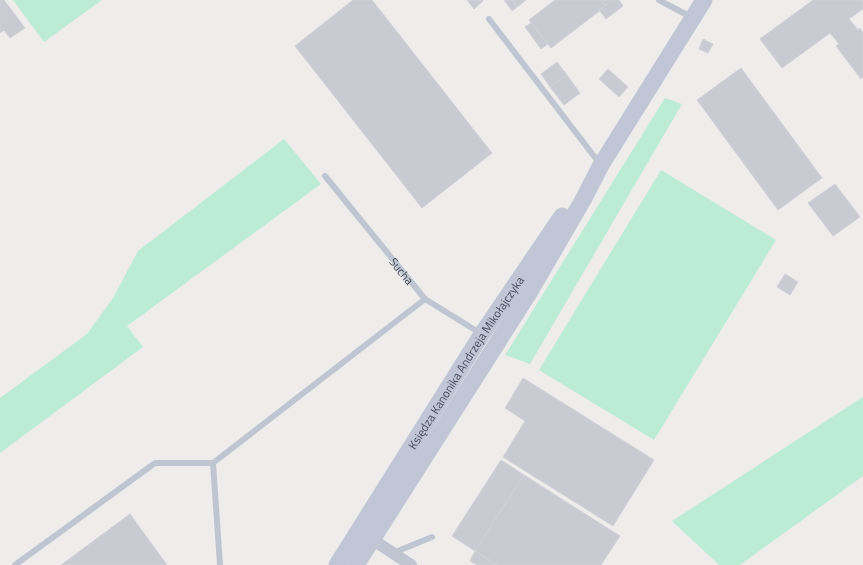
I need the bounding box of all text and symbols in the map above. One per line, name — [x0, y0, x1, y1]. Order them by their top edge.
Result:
street label: Sucha — [385, 253, 419, 289]
street label: Księdza Kanonika Andrzeja Mikołajczyka — [403, 272, 528, 453]

